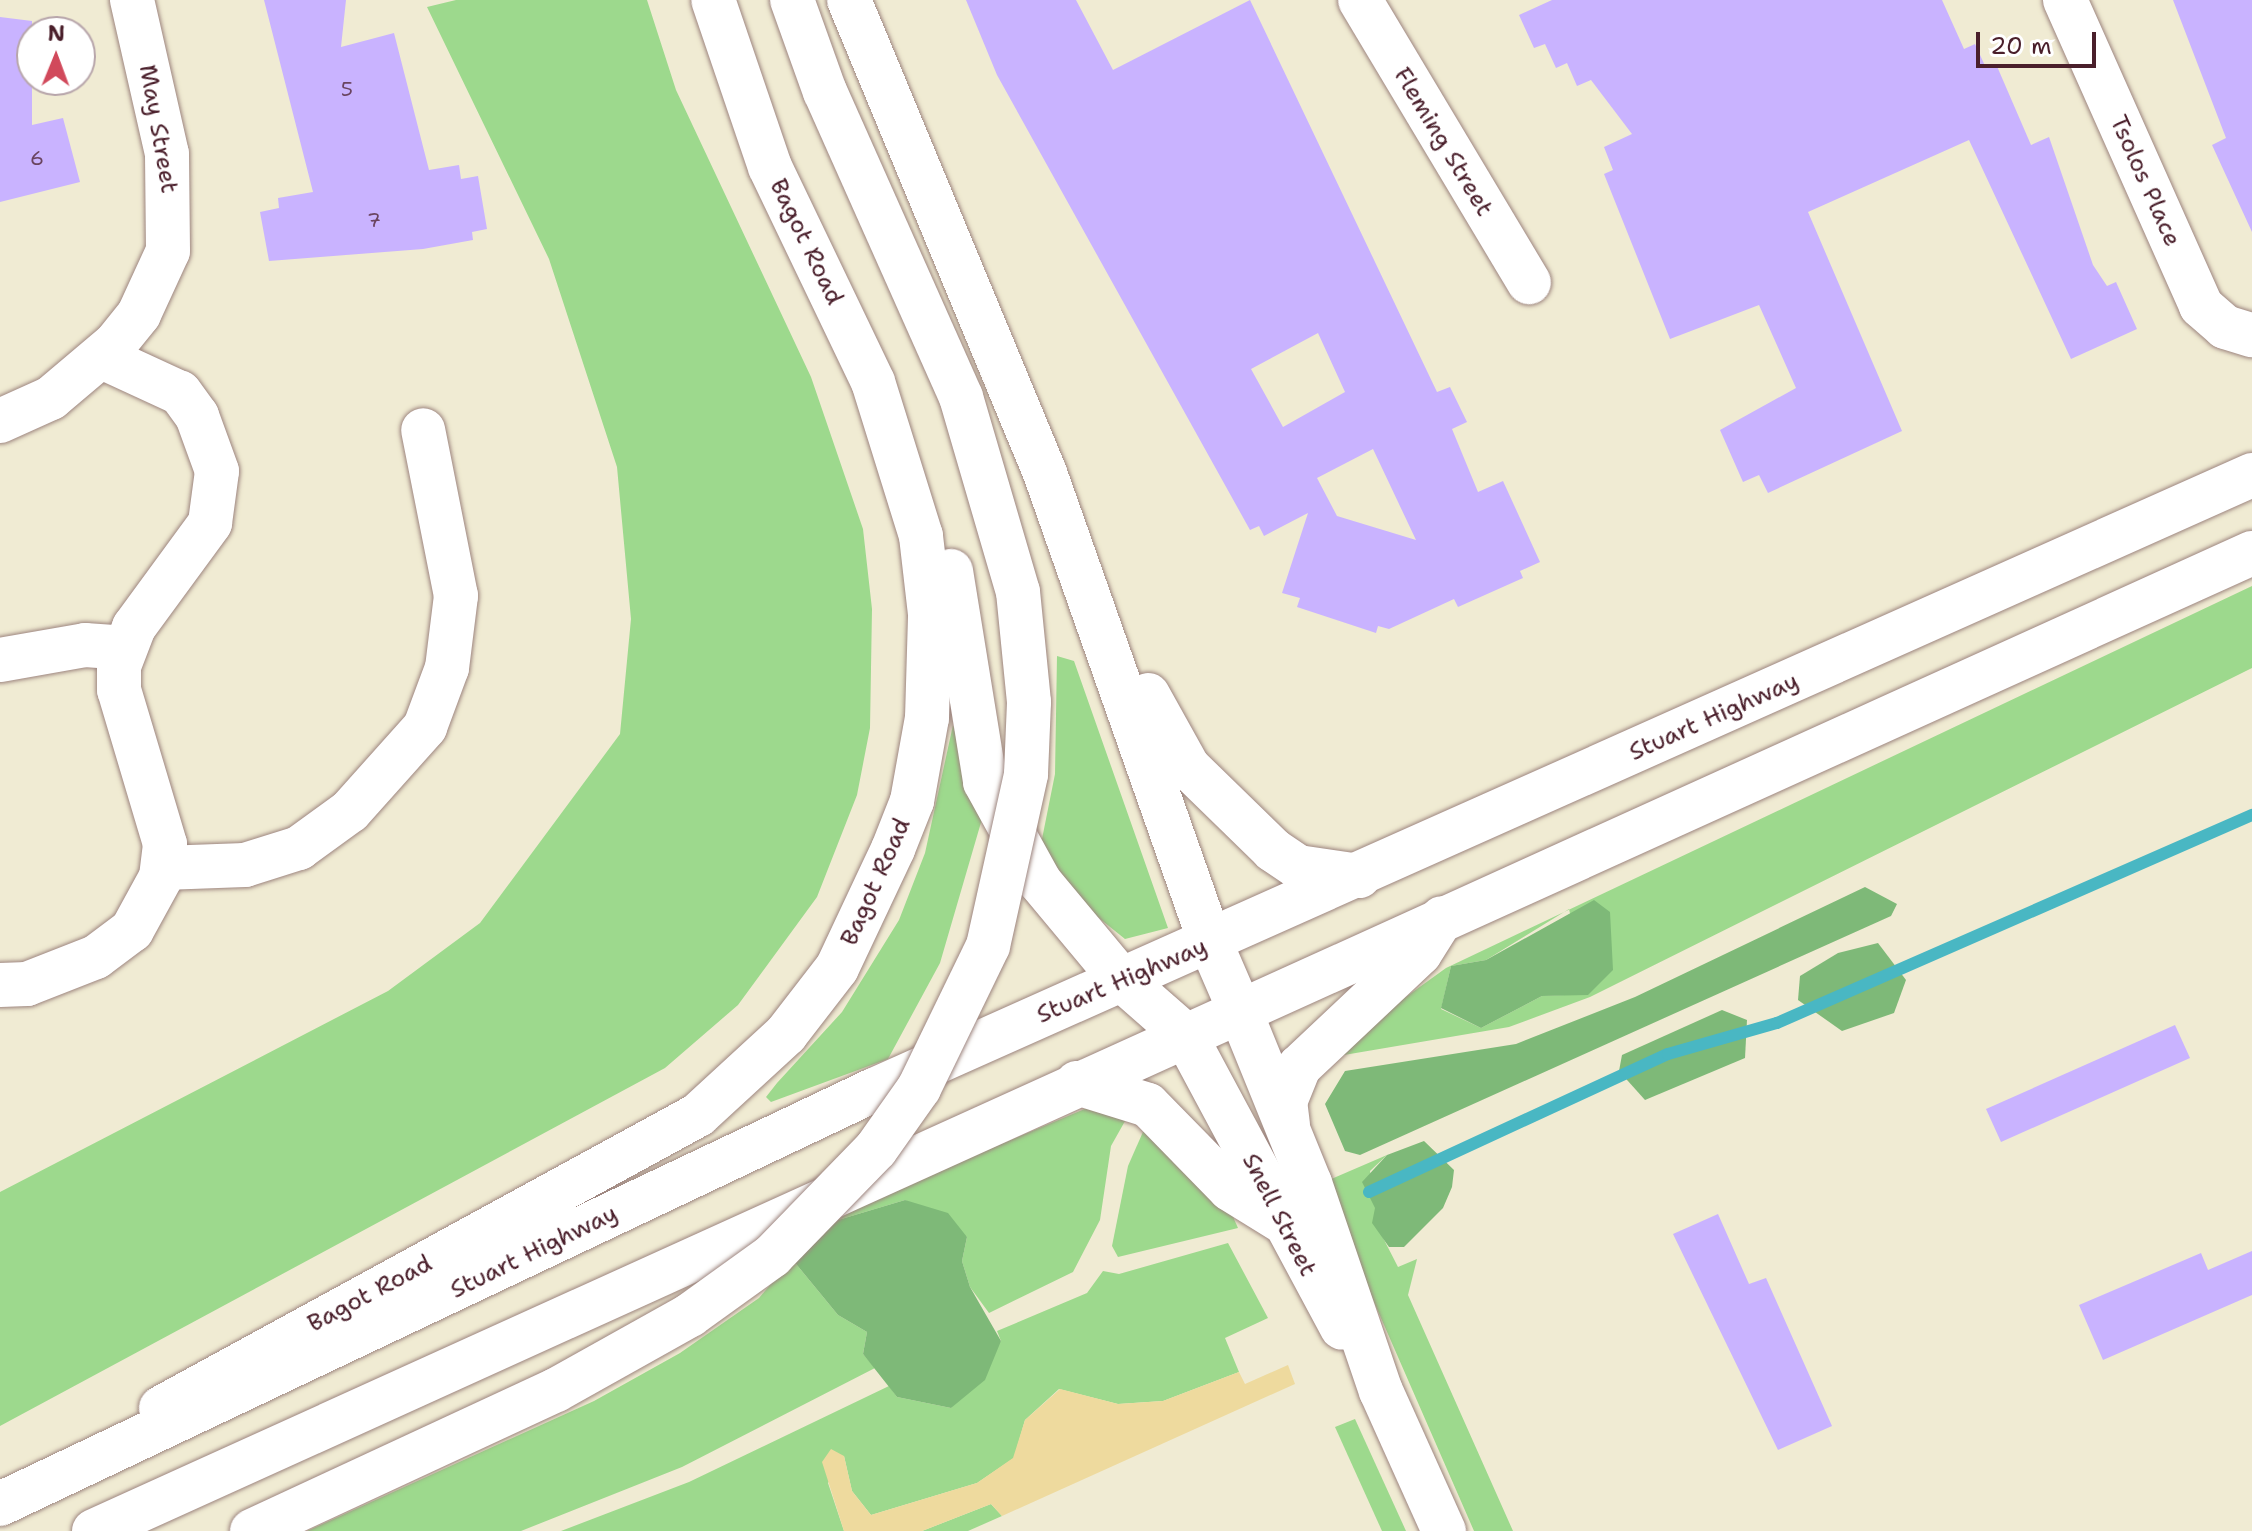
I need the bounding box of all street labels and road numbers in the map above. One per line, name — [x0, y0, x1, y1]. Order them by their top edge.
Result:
street label: May Street — [133, 62, 183, 196]
street label: Fleming Street — [1387, 62, 1499, 222]
street label: Tsolos Place — [2103, 111, 2187, 251]
street label: Bagot Road — [763, 174, 849, 310]
street label: Stuart Highway — [1625, 667, 1803, 767]
street label: Bagot Road — [835, 814, 917, 950]
street label: Stuart Highway — [1032, 932, 1212, 1030]
street label: Snell Street — [1236, 1149, 1322, 1281]
street label: Stuart Highway — [446, 1199, 622, 1305]
street label: Bagot Road — [303, 1249, 437, 1339]

